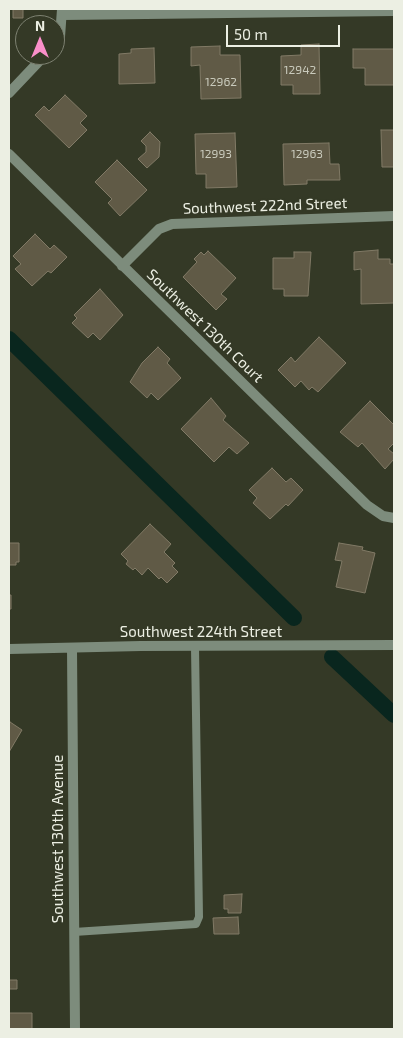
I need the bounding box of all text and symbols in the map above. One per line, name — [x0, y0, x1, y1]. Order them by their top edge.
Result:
north arrow — [15, 15, 65, 65]
scale bar — [228, 15, 342, 47]
text: N — [35, 17, 45, 34]
text: 50 m — [234, 25, 268, 43]
house number: 12942 — [284, 63, 316, 77]
house number: 12962 — [205, 75, 237, 89]
house number: 12993 — [200, 147, 232, 161]
house number: 12963 — [291, 147, 323, 161]
street label: Southwest 222nd Street — [182, 194, 348, 218]
street label: Southwest 130th Court — [143, 266, 267, 386]
street label: Southwest 224th Street — [120, 623, 282, 641]
street label: Southwest 130th Avenue — [49, 755, 67, 923]

